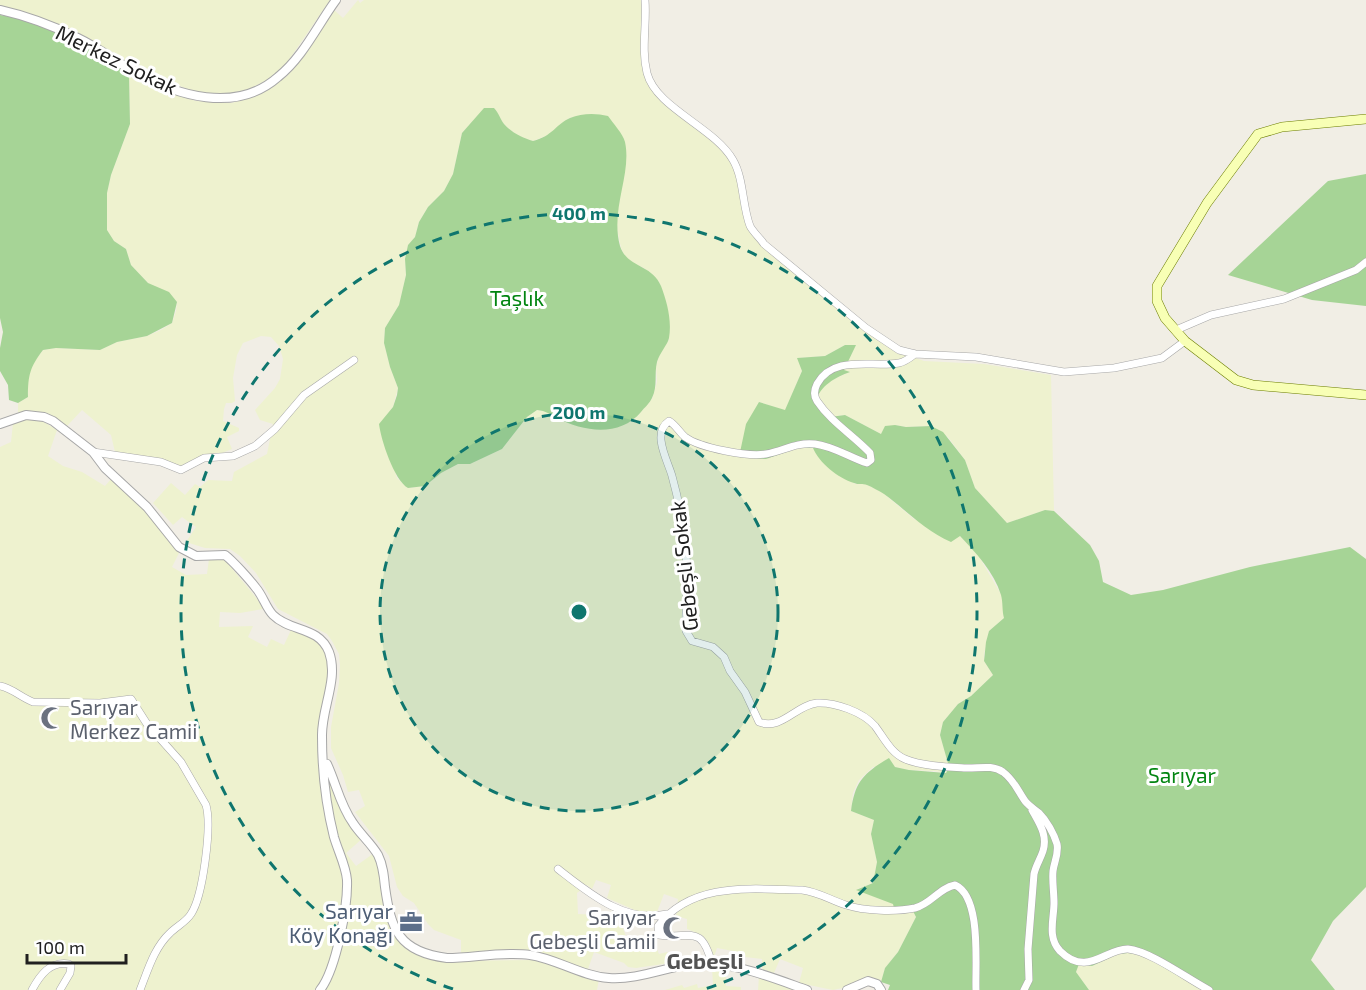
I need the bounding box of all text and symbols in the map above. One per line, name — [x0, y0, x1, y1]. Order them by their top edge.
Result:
street label: Merkez Sokak — [52, 19, 182, 99]
text: 400 m — [552, 202, 606, 224]
park label: Taşlık — [490, 285, 545, 312]
text: 200 m — [553, 401, 605, 423]
street label: Gebeşli Sokak — [664, 499, 704, 633]
centre of rings — [569, 602, 589, 622]
place label: Sarıyar Merkez Camii — [70, 694, 197, 743]
mosque icon: Sarıyar Merkez Camii — [39, 705, 65, 731]
park label: Sarıyar — [1148, 762, 1217, 787]
place label: Sarıyar Köy Konağı — [289, 898, 394, 947]
place label: Sarıyar Gebeşli Camii — [529, 904, 657, 955]
office icon: Sarıyar Köy Konağı — [398, 909, 424, 935]
mosque icon: Sarıyar Gebeşli Camii — [661, 915, 687, 941]
scale bar — [27, 927, 126, 965]
text: 100 m — [36, 936, 85, 958]
district label: Gebeşli — [666, 947, 744, 975]

